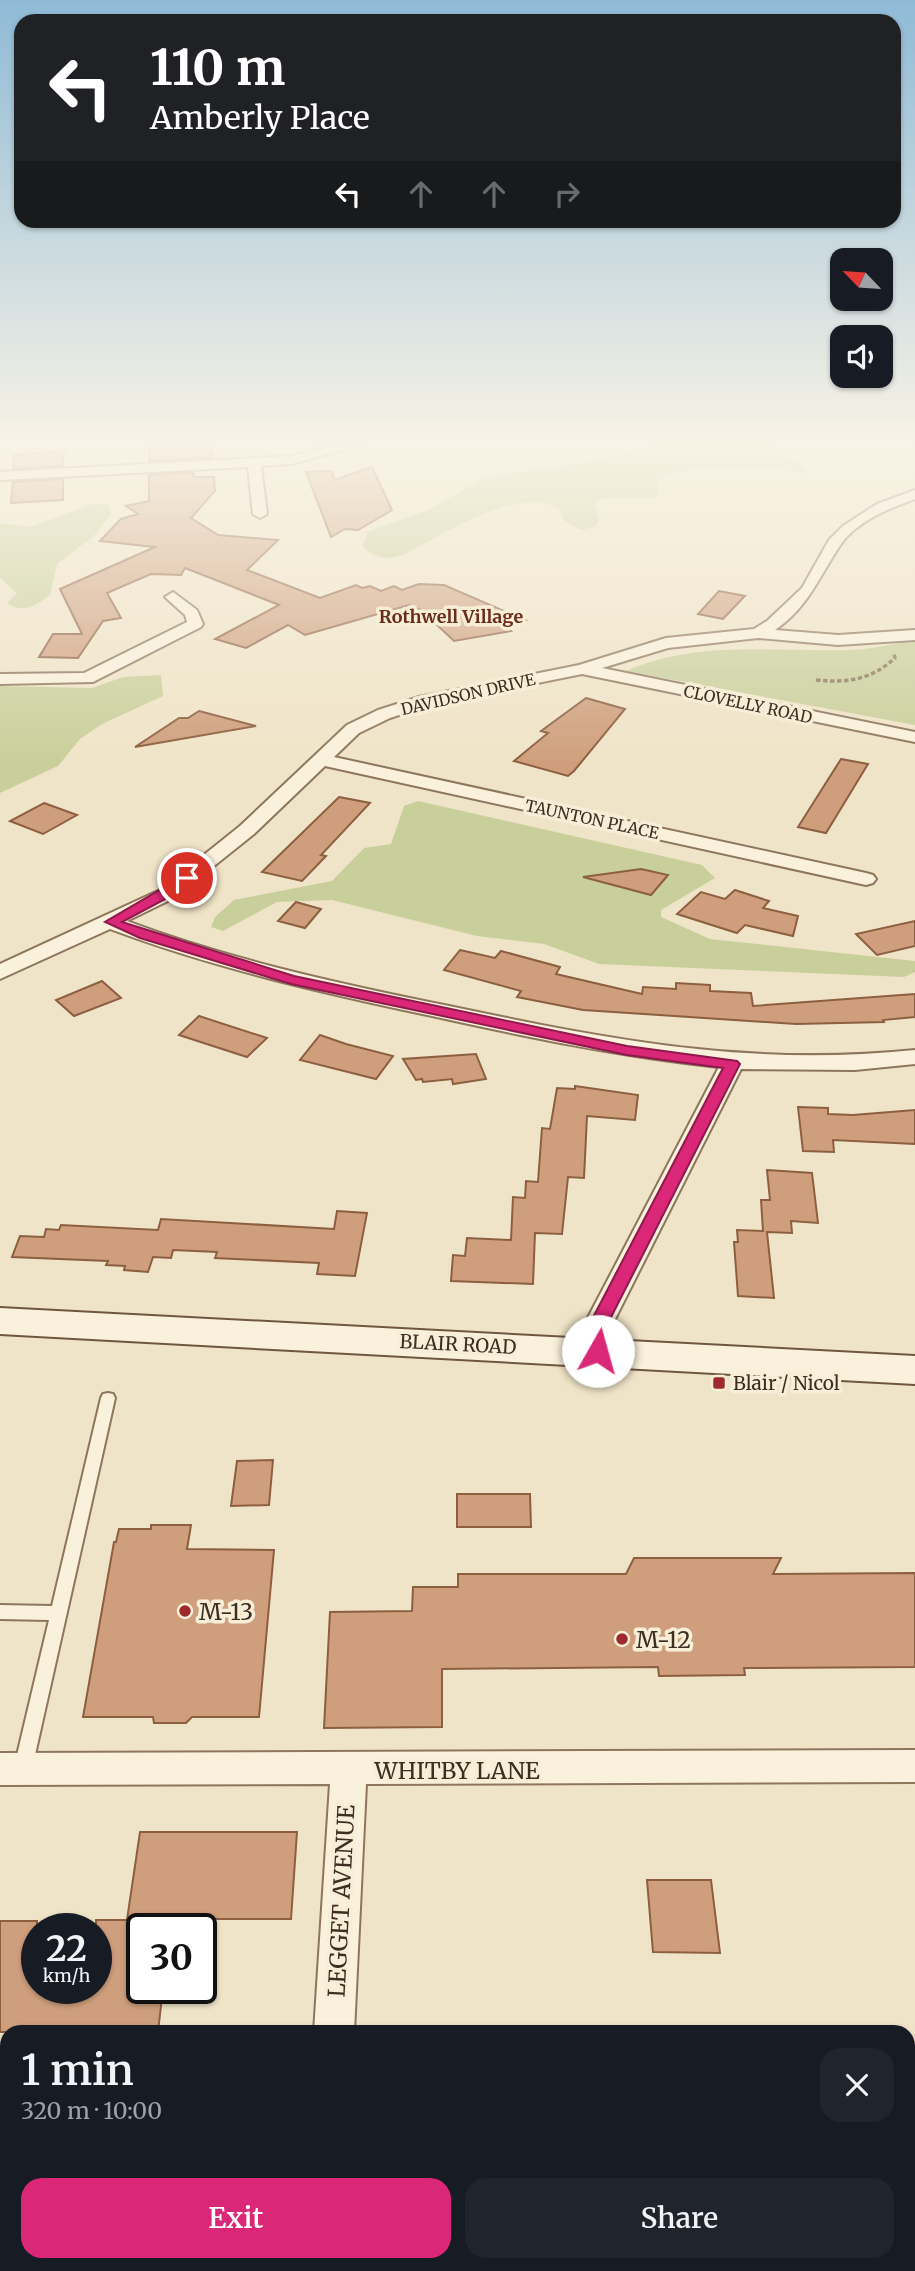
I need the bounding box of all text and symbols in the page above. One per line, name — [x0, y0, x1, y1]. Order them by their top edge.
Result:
text: 110 m — [150, 37, 285, 98]
icon: left — [35, 42, 126, 133]
text: Amberly Place — [150, 98, 370, 138]
icon: left — [329, 175, 367, 213]
icon: ahead — [402, 175, 440, 213]
icon: ahead — [475, 175, 513, 213]
icon: right — [548, 175, 586, 213]
north arrow — [830, 248, 892, 312]
map controls — [830, 248, 893, 388]
button: sound — [830, 325, 893, 388]
district label: Rothwell Village — [379, 605, 523, 628]
street label: DAVIDSON DRIVE — [399, 669, 538, 719]
street label: CLOVELLY ROAD — [682, 681, 814, 727]
street label: TAUNTON PLACE — [523, 795, 661, 843]
pin — [157, 848, 217, 908]
icon: arrive — [168, 859, 206, 897]
position arrow — [561, 1314, 635, 1388]
street label: BLAIR ROAD — [399, 1329, 517, 1359]
place label: Blair / Nicol — [733, 1371, 840, 1395]
marker: Blair / Nicol — [711, 1375, 727, 1391]
place label: M-13 — [199, 1597, 253, 1626]
marker: M-13 — [177, 1603, 193, 1619]
place label: M-12 — [636, 1625, 691, 1654]
marker: M-12 — [614, 1631, 630, 1647]
street label: WHITBY LANE — [373, 1756, 540, 1785]
street label: LEGGET AVENUE — [321, 1804, 361, 1998]
speed limit sign: 30 — [126, 1913, 217, 2004]
text: 22 — [46, 1927, 87, 1971]
text: km/h — [43, 1964, 90, 1987]
text: 1 min — [21, 2044, 134, 2096]
button: close — [820, 2048, 894, 2122]
text: 320 m · 10:00 — [21, 2096, 162, 2125]
button: Exit — [21, 2178, 451, 2258]
button: Share — [465, 2178, 894, 2258]

